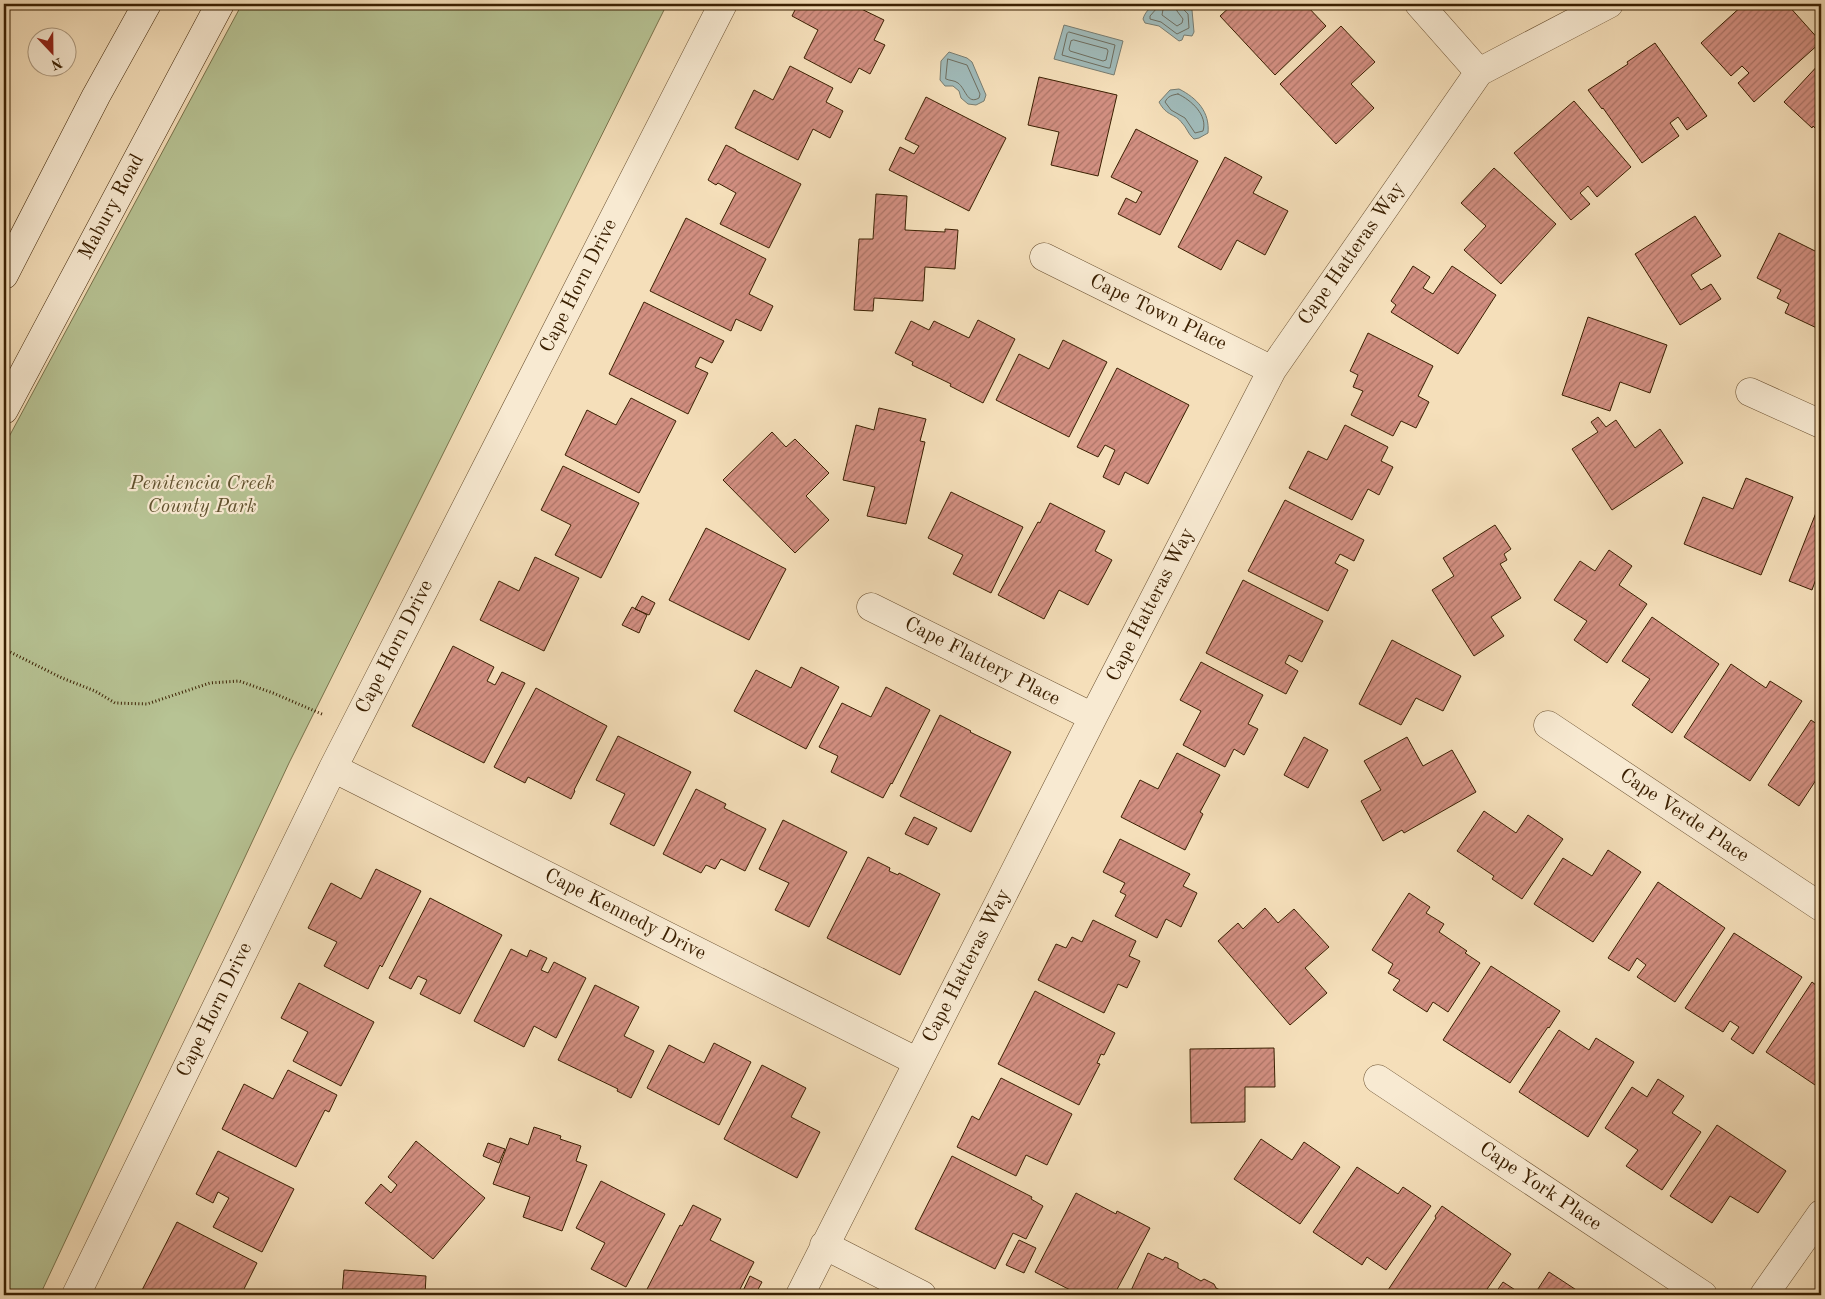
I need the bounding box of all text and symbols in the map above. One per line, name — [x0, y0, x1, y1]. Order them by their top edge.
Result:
north arrow — [28, 28, 78, 78]
text: N — [49, 55, 64, 72]
street label: Mabury Road — [76, 151, 148, 263]
street label: Cape Hatteras Way — [1295, 178, 1409, 329]
street label: Cape Horn Drive — [537, 216, 621, 356]
street label: Cape Town Place — [1086, 271, 1230, 355]
park label: Penitencia Creek County Park — [128, 474, 275, 517]
street label: Cape Hatteras Way — [1104, 525, 1199, 685]
street label: Cape Horn Drive — [353, 577, 437, 717]
street label: Cape Flattery Place — [901, 614, 1063, 710]
street label: Cape Verde Place — [1616, 765, 1752, 867]
street label: Cape Kennedy Drive — [541, 866, 709, 964]
street label: Cape Hatteras Way — [920, 886, 1015, 1046]
street label: Cape Horn Drive — [174, 940, 256, 1080]
street label: Cape York Place — [1475, 1139, 1605, 1235]

